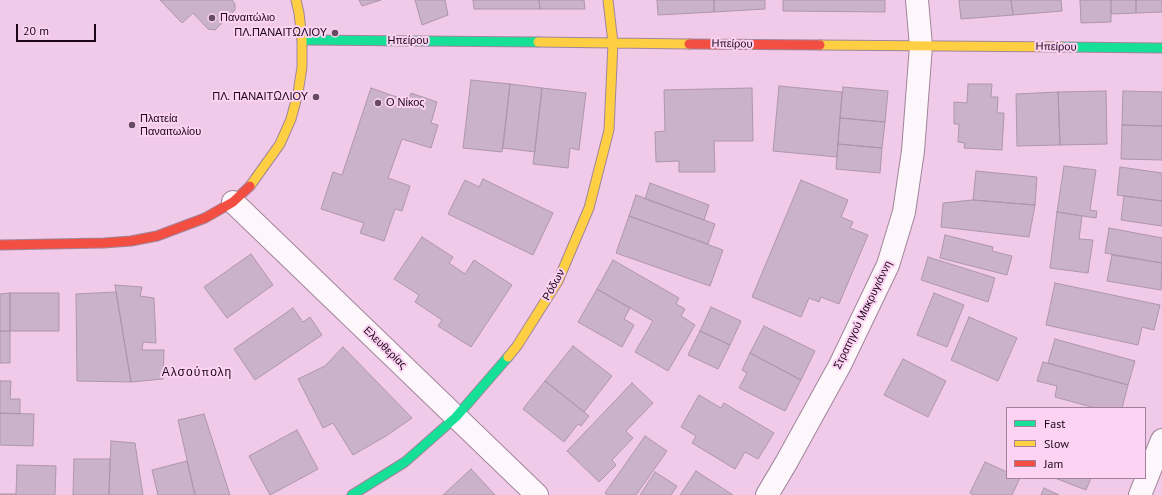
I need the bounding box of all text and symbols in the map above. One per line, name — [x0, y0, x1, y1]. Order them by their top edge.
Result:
place label: Παναιτώλιο — [220, 11, 275, 25]
marker: Παναιτώλιο — [207, 13, 217, 23]
scale bar — [18, 16, 98, 42]
text: 20 m — [23, 23, 49, 38]
place label: ΠΛ.ΠΑΝΑΙΤΩΛΙΟΥ — [234, 26, 327, 40]
marker: ΠΛ.ΠΑΝΑΙΤΩΛΙΟΥ — [330, 28, 340, 38]
street label: Ηπείρου — [388, 34, 428, 48]
street label: Ηπείρου — [711, 37, 753, 51]
street label: Ηπείρου — [1035, 40, 1077, 54]
place label: ΠΛ. ΠΑΝΑΙΤΩΛΙΟΥ — [212, 90, 308, 104]
marker: ΠΛ. ΠΑΝΑΙΤΩΛΙΟΥ — [311, 92, 321, 102]
place label: Ο Νίκος — [386, 96, 425, 110]
marker: Ο Νίκος — [373, 98, 383, 108]
place label: Πλατεία Παναιτωλίου — [140, 112, 201, 138]
marker: Πλατεία Παναιτωλίου — [127, 120, 137, 130]
street label: Στρατηγού Μακρυγιάννη — [831, 259, 895, 371]
street label: Ρόδων — [540, 267, 568, 303]
street label: Ελευθερίας — [361, 324, 409, 372]
district label: Αλσούπολη — [162, 366, 232, 380]
legend — [1006, 407, 1146, 479]
text: Fast — [1044, 416, 1065, 431]
text: Slow — [1044, 436, 1069, 451]
text: Jam — [1044, 456, 1063, 471]

